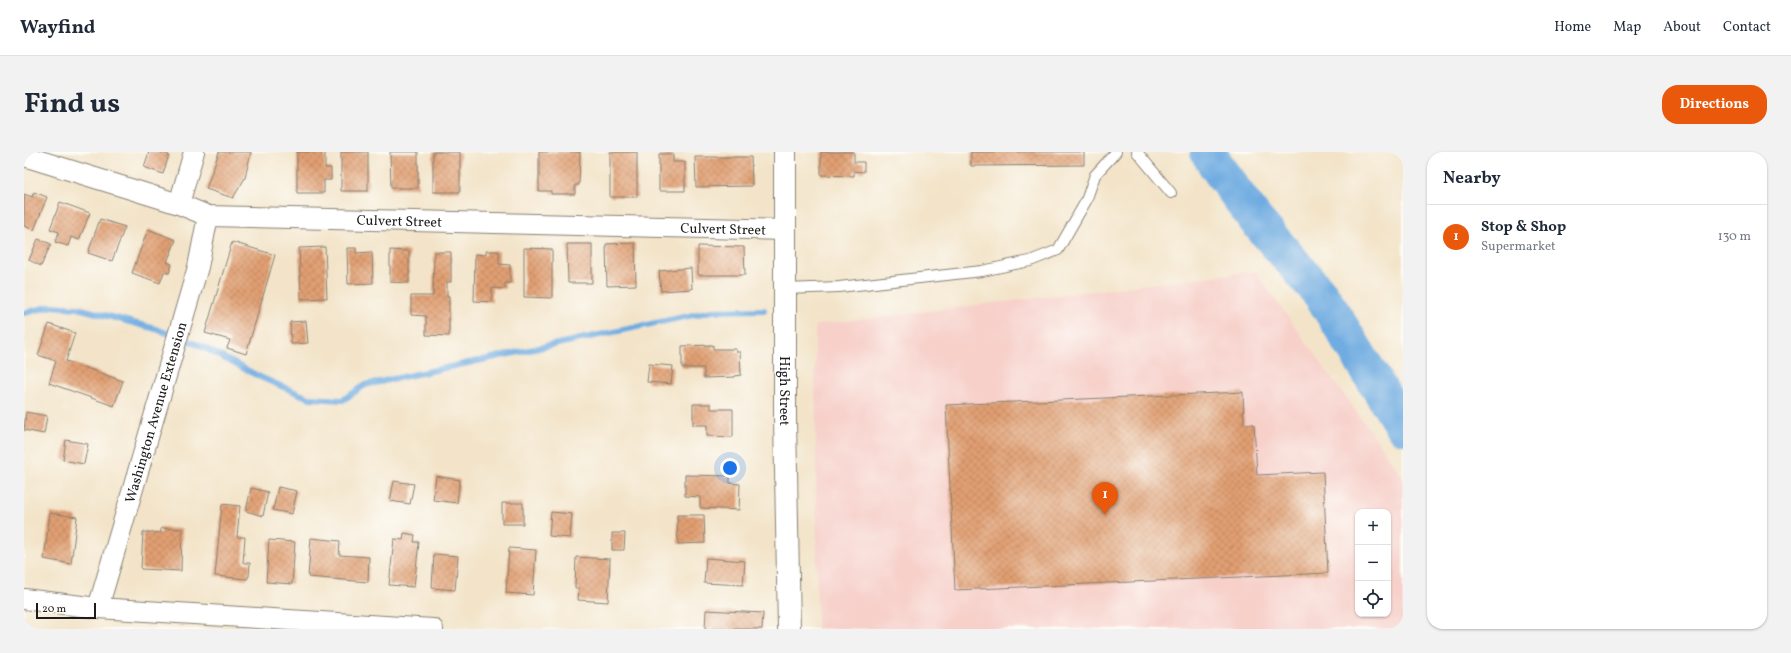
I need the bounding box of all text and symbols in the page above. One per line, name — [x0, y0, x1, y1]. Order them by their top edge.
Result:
text: Wayfind — [20, 15, 95, 41]
text: Home — [1554, 18, 1591, 37]
text: Map — [1613, 18, 1641, 37]
text: About — [1663, 18, 1701, 37]
text: Contact — [1723, 18, 1771, 37]
text: Find us — [24, 85, 120, 124]
button: Directions — [1662, 85, 1767, 124]
text: Nearby — [1443, 167, 1501, 190]
street label: Culvert Street — [356, 212, 442, 233]
text: Stop & Shop — [1481, 217, 1566, 238]
street label: Culvert Street — [680, 219, 766, 241]
text: 1 — [1453, 228, 1459, 246]
text: 130 m — [1718, 228, 1751, 246]
text: Supermarket — [1481, 238, 1556, 256]
street label: Washington Avenue Extension — [121, 320, 192, 505]
street label: High Street — [774, 356, 793, 426]
your location — [720, 458, 740, 478]
pin: 1 — [1092, 482, 1118, 515]
map controls — [1355, 509, 1391, 617]
button: + — [1355, 509, 1391, 545]
button: − — [1355, 545, 1391, 581]
button: locate — [1355, 581, 1391, 617]
scale bar — [36, 601, 96, 620]
text: 20 m — [42, 602, 66, 617]

